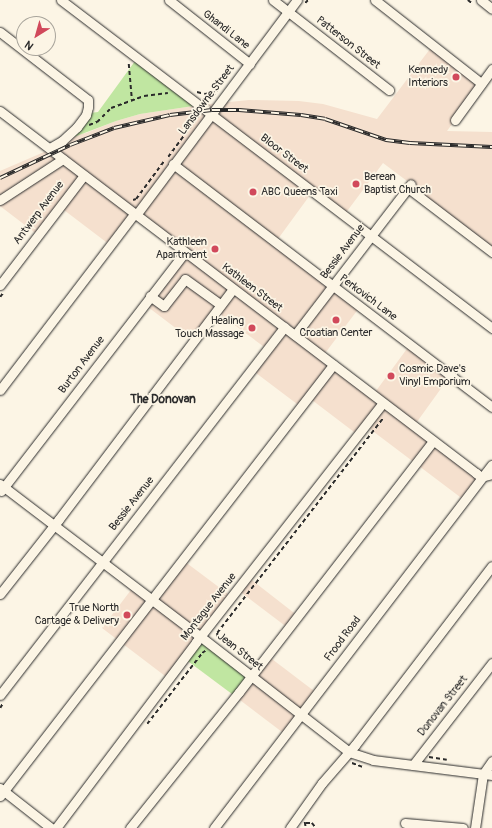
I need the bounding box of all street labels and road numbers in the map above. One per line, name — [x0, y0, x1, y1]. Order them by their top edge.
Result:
street label: Ghandi Lane — [200, 8, 252, 52]
street label: Patterson Street — [313, 14, 383, 72]
street label: Lansdowne Street — [176, 62, 238, 138]
street label: Bloor Street — [257, 132, 311, 176]
street label: Antwerp Avenue — [11, 179, 67, 247]
street label: Bessie Avenue — [318, 222, 368, 282]
street label: Kathleen Street — [219, 261, 285, 315]
street label: Perkovich Lane — [337, 272, 399, 324]
street label: Burton Avenue — [56, 334, 108, 396]
street label: Bessie Avenue — [107, 474, 157, 534]
street label: Montague Avenue — [179, 571, 239, 643]
street label: Frood Road — [322, 614, 364, 664]
street label: Jean Street — [215, 630, 265, 674]
street label: Donovan Street — [415, 673, 471, 739]

